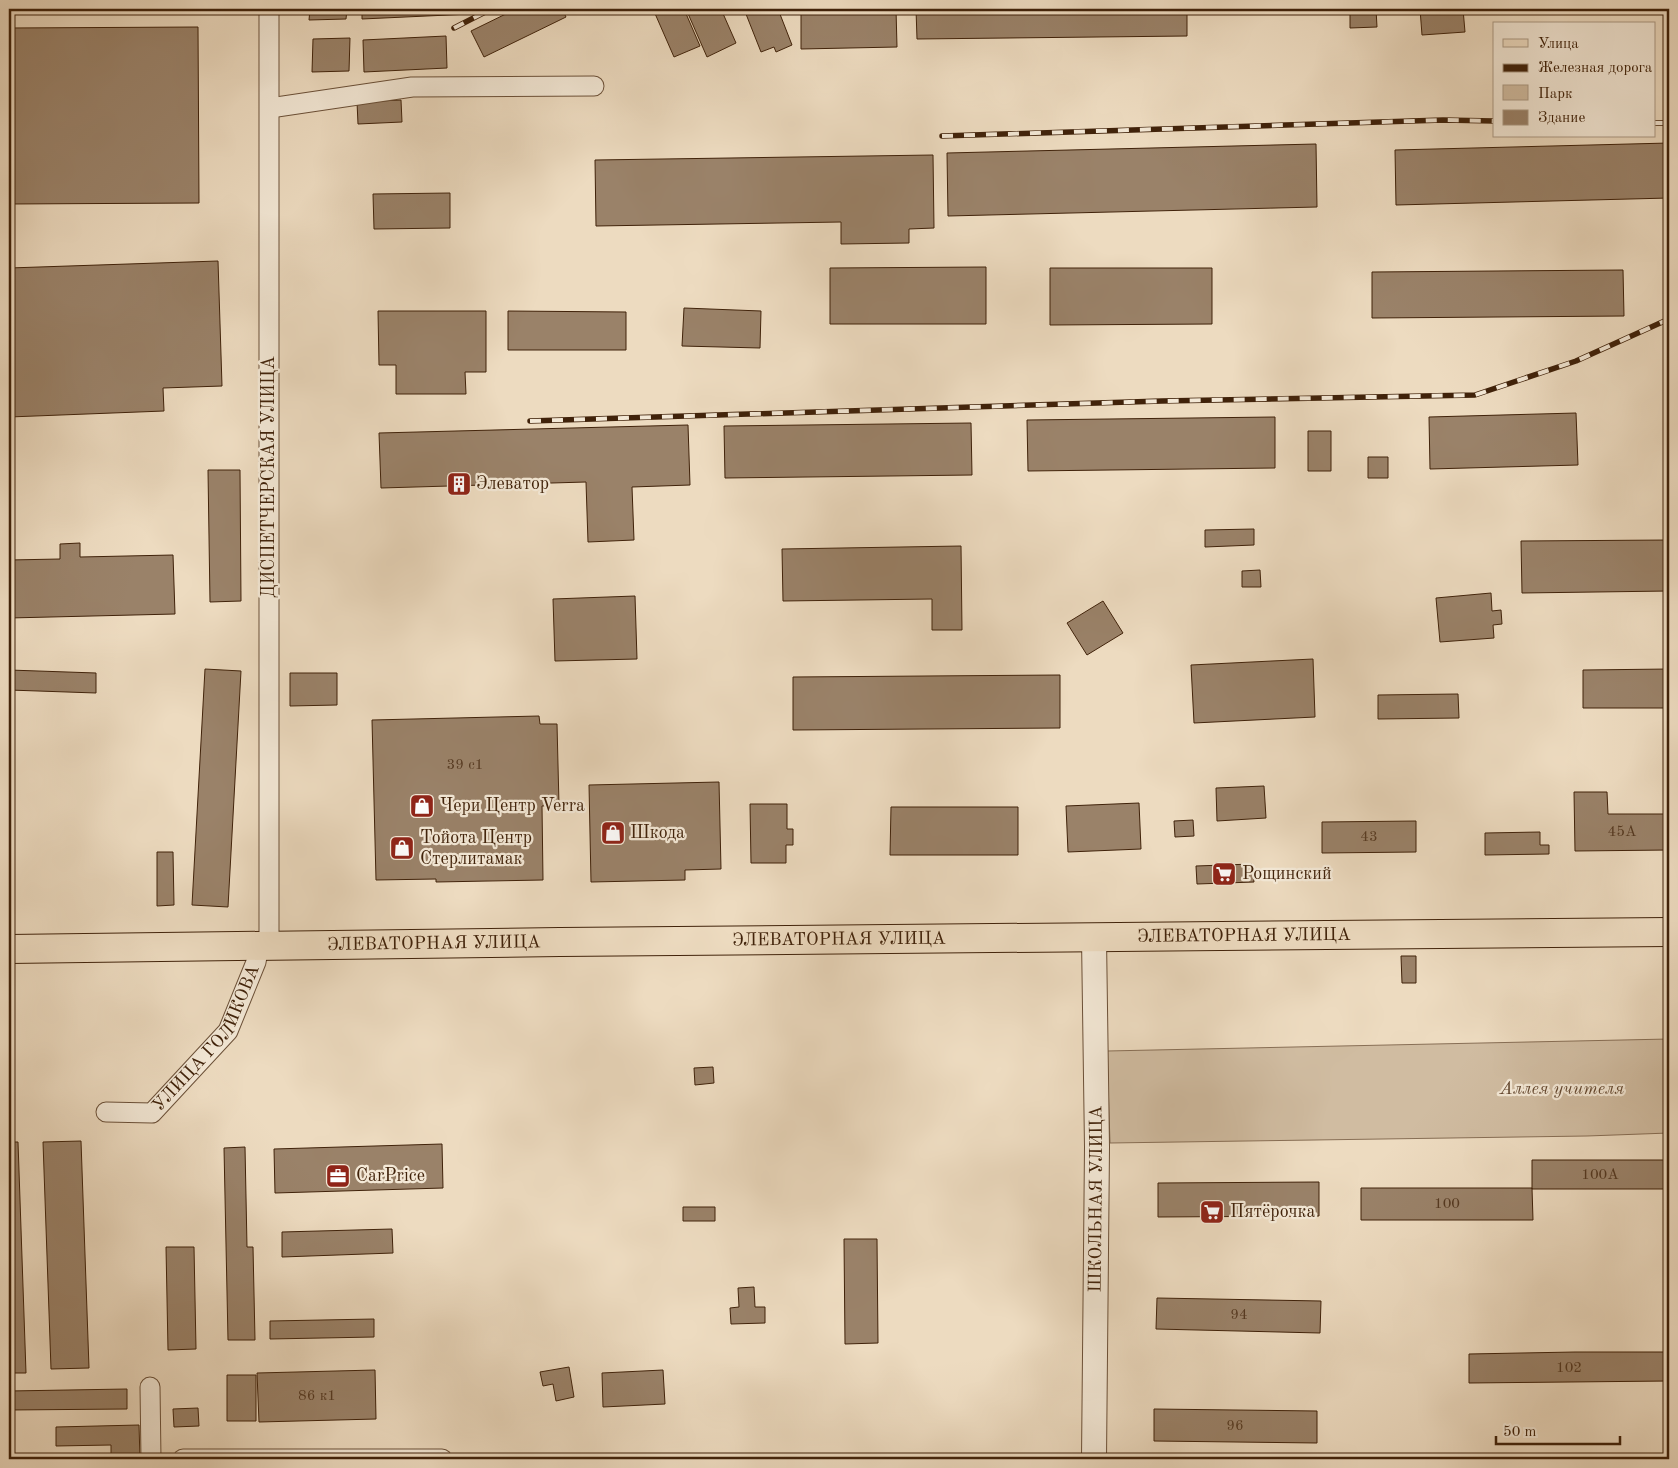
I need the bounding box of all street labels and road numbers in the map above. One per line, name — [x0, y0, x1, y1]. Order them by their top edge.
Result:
street label: ДИСПЕТЧЕРСКАЯ УЛИЦА — [260, 356, 278, 598]
street label: ЭЛЕВАТОРНАЯ УЛИЦА — [1137, 926, 1351, 946]
street label: ЭЛЕВАТОРНАЯ УЛИЦА — [732, 930, 946, 949]
street label: ЭЛЕВАТОРНАЯ УЛИЦА — [327, 933, 541, 954]
street label: УЛИЦА ГОЛИКОВА — [149, 962, 263, 1115]
street label: ШКОЛЬНАЯ УЛИЦА — [1087, 1105, 1106, 1292]

